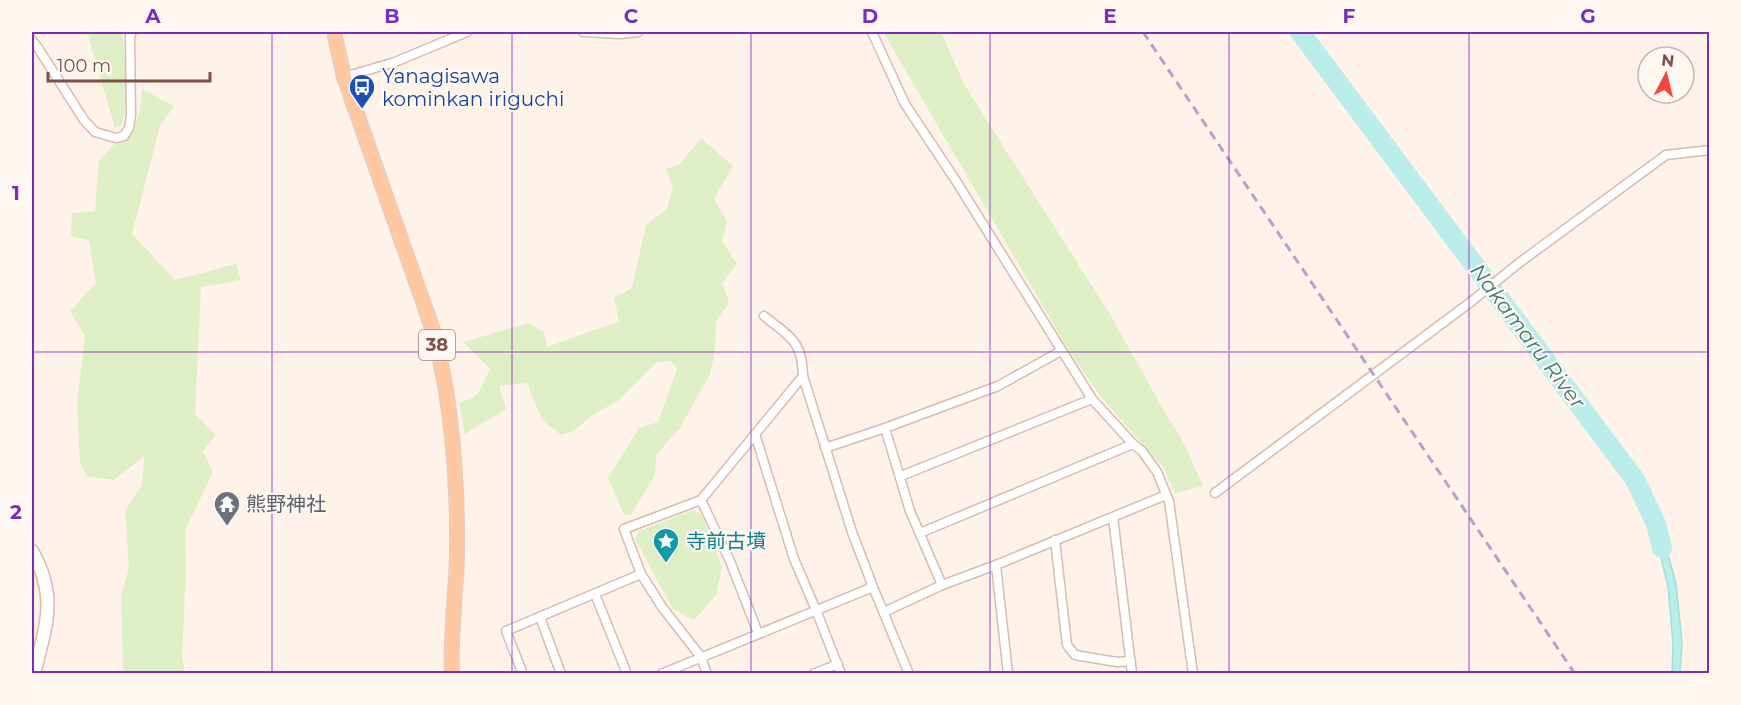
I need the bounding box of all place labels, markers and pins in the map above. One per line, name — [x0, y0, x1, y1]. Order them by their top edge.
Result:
place label: Yanagisawa kominkan iriguchi — [382, 64, 564, 111]
bus stop icon: Yanagisawa kominkan iriguchi — [347, 72, 377, 110]
temple icon: 熊野神社 — [212, 489, 242, 527]
place label: 熊野神社 — [246, 492, 326, 516]
place icon: 寺前古墳 — [651, 526, 681, 564]
place label: 寺前古墳 — [686, 529, 766, 553]

